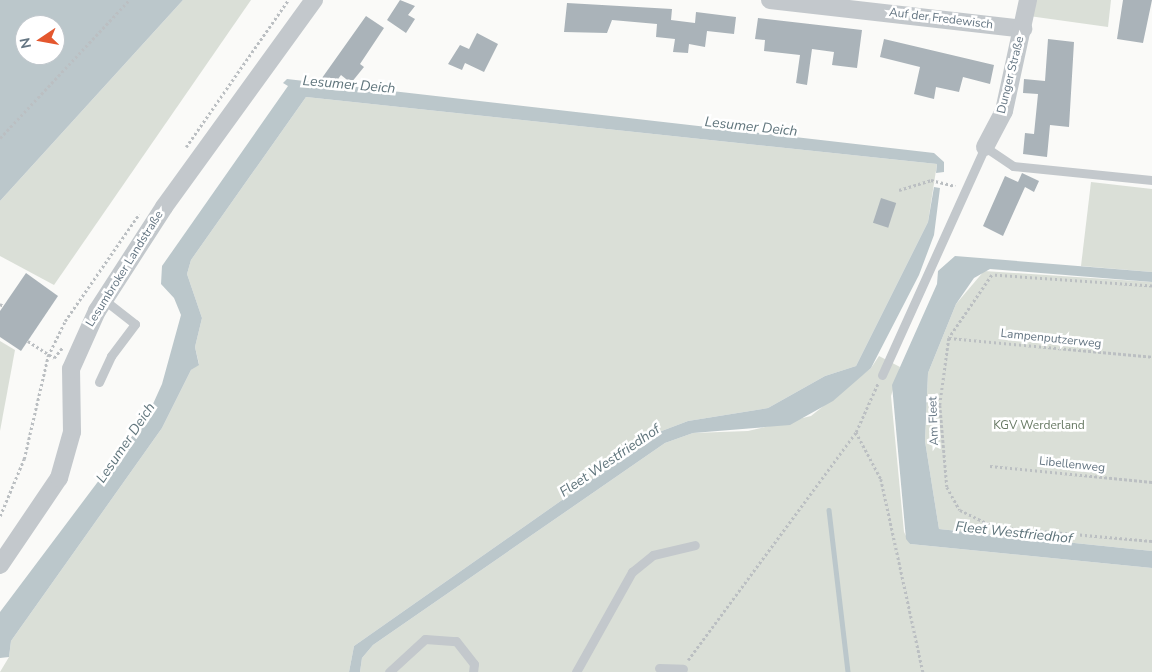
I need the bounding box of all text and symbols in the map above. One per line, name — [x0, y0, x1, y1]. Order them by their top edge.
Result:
street label: Auf der Fredewisch — [888, 5, 994, 33]
north arrow — [15, 15, 65, 65]
street label: Dunger Straße — [994, 35, 1028, 115]
text: N — [15, 36, 36, 50]
water label: Lesumer Deich — [302, 73, 396, 97]
water label: Lesumer Deich — [704, 114, 798, 140]
street label: Lesumbroker Landstraße — [83, 208, 167, 330]
street label: Lampenputzerweg — [1000, 327, 1102, 351]
street label: Am Fleet — [926, 396, 942, 446]
water label: Lesumer Deich — [93, 400, 159, 486]
park label: KGV Werderland — [993, 419, 1085, 433]
water label: Fleet Westfriedhof — [557, 421, 663, 501]
street label: Libellenweg — [1038, 454, 1106, 476]
water label: Fleet Westfriedhof — [955, 518, 1073, 548]

